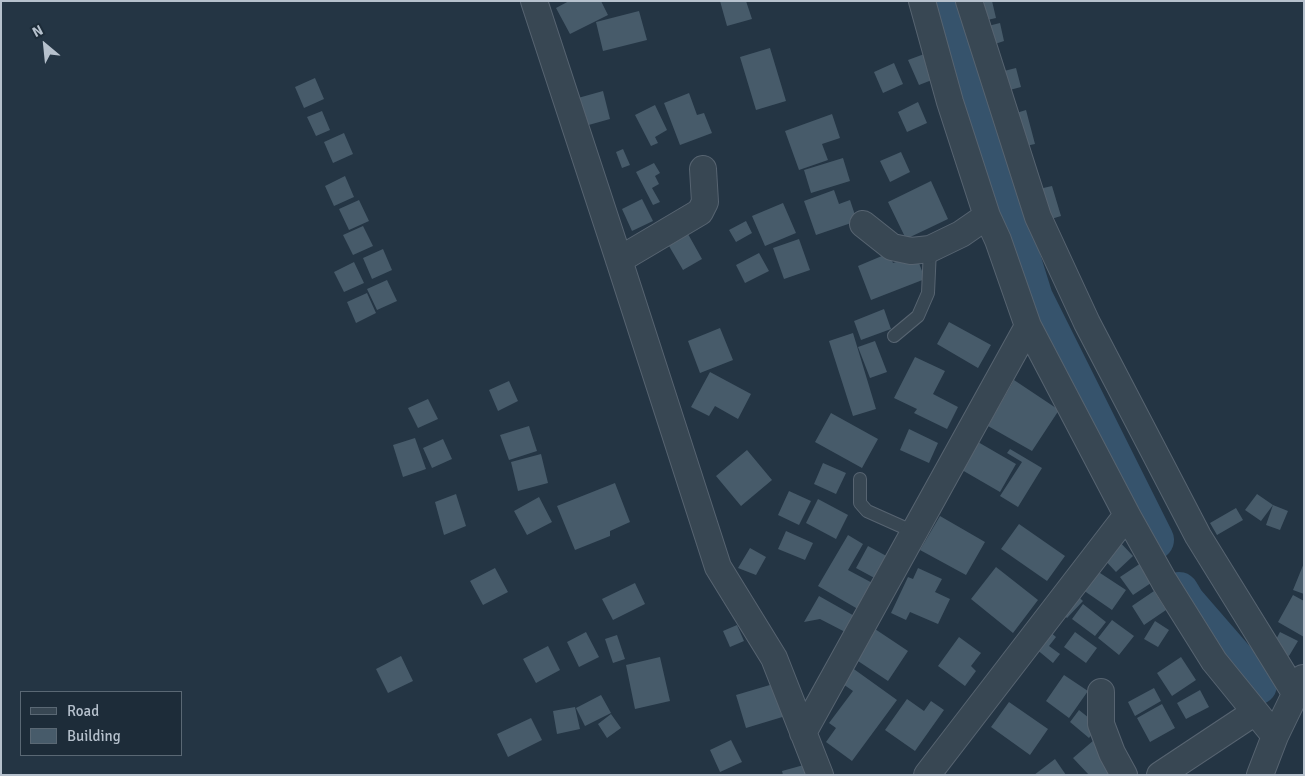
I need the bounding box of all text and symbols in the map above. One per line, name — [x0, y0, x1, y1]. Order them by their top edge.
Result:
north arrow — [20, 20, 70, 70]
text: N — [29, 22, 46, 41]
legend — [20, 691, 182, 756]
text: Road — [67, 702, 99, 720]
text: Building — [67, 727, 121, 745]

